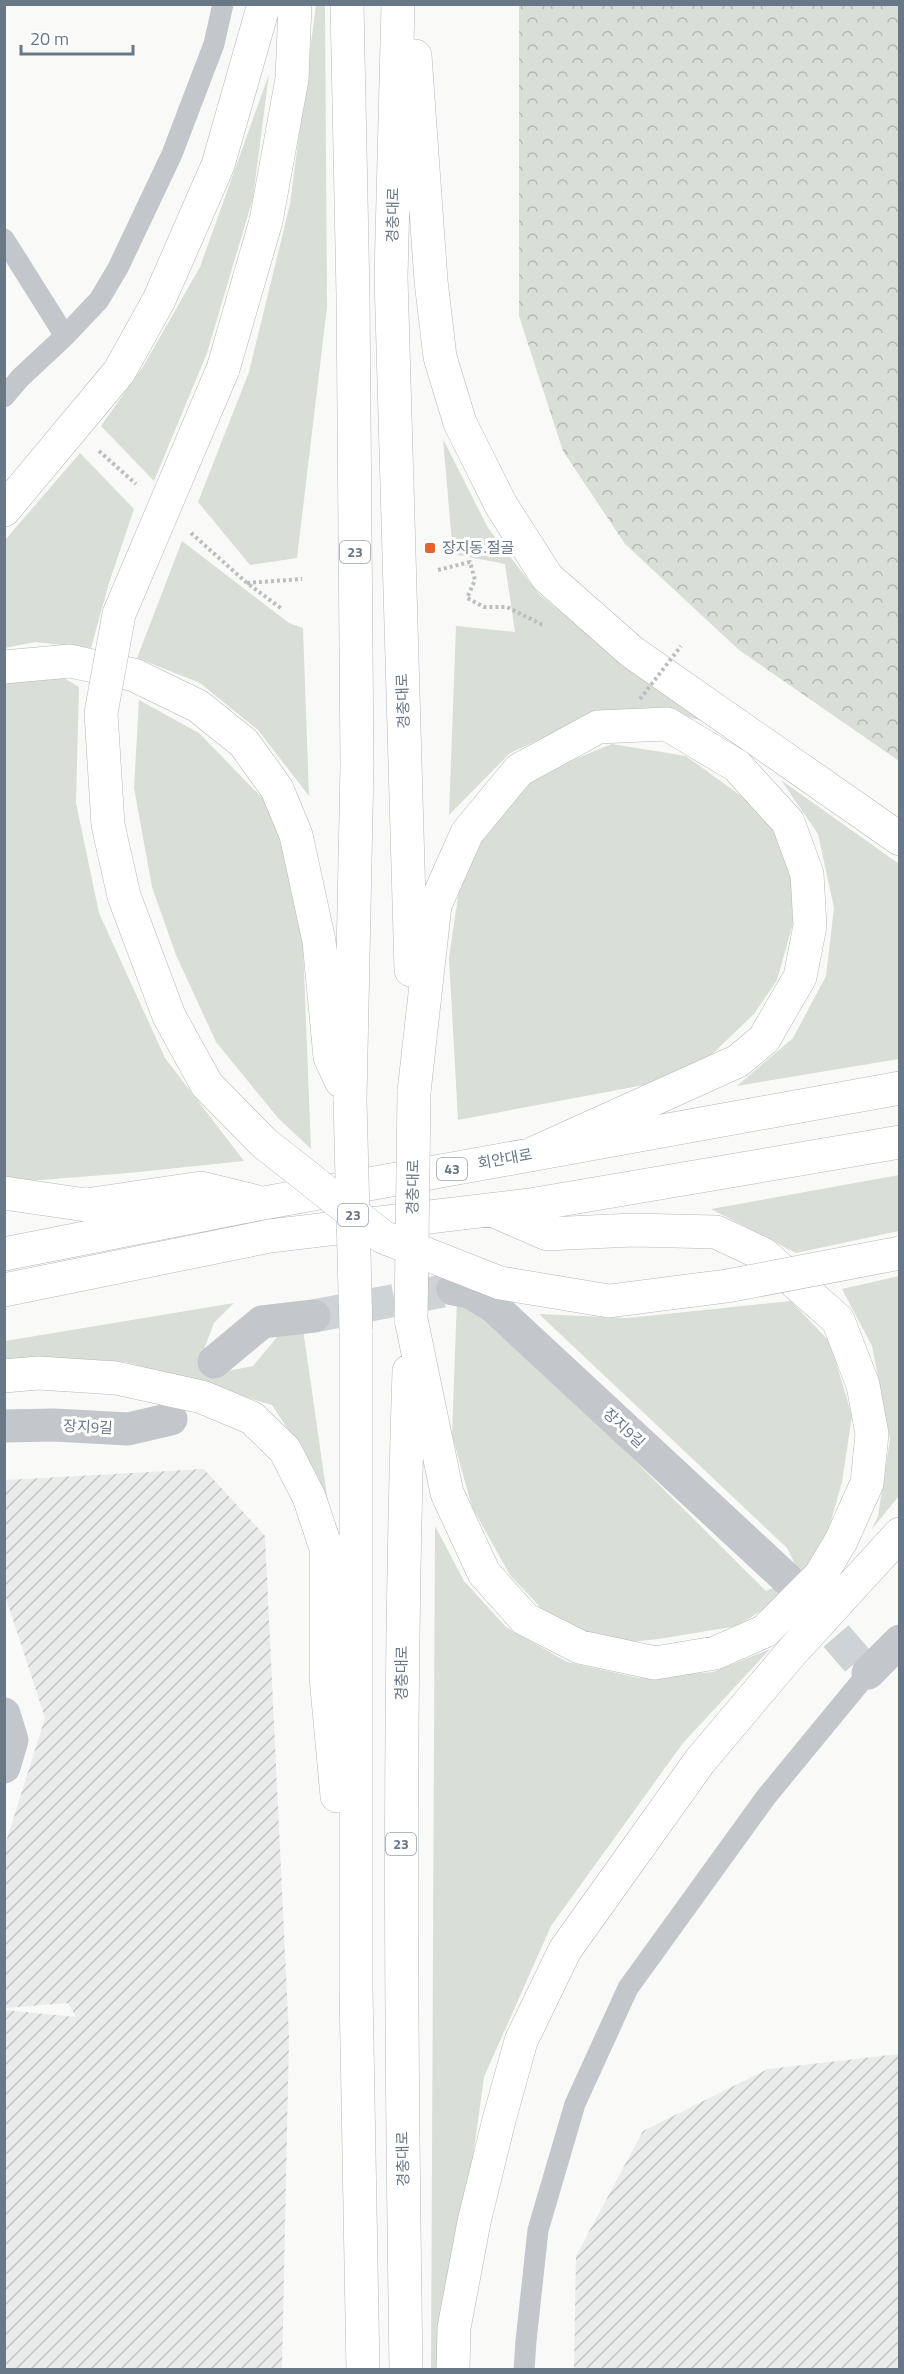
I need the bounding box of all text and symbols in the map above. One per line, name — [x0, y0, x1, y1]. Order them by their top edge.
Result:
scale bar — [21, 18, 134, 56]
text: 20 m — [30, 25, 69, 52]
street label: 경충대로 — [381, 187, 404, 243]
place label: 장지동.절골 — [442, 536, 514, 559]
road number: 23 — [340, 541, 370, 563]
marker: 장지동.절골 — [423, 541, 437, 555]
street label: 경충대로 — [390, 673, 415, 729]
street label: 회안대로 — [476, 1142, 534, 1175]
road number: 43 — [437, 1158, 467, 1180]
street label: 경충대로 — [401, 1159, 424, 1215]
road number: 23 — [338, 1204, 368, 1226]
street label: 장지9길 — [598, 1402, 650, 1453]
street label: 장지9길 — [63, 1414, 114, 1439]
street label: 경충대로 — [390, 1645, 413, 1701]
road number: 23 — [386, 1833, 416, 1855]
street label: 경충대로 — [391, 2131, 414, 2187]

